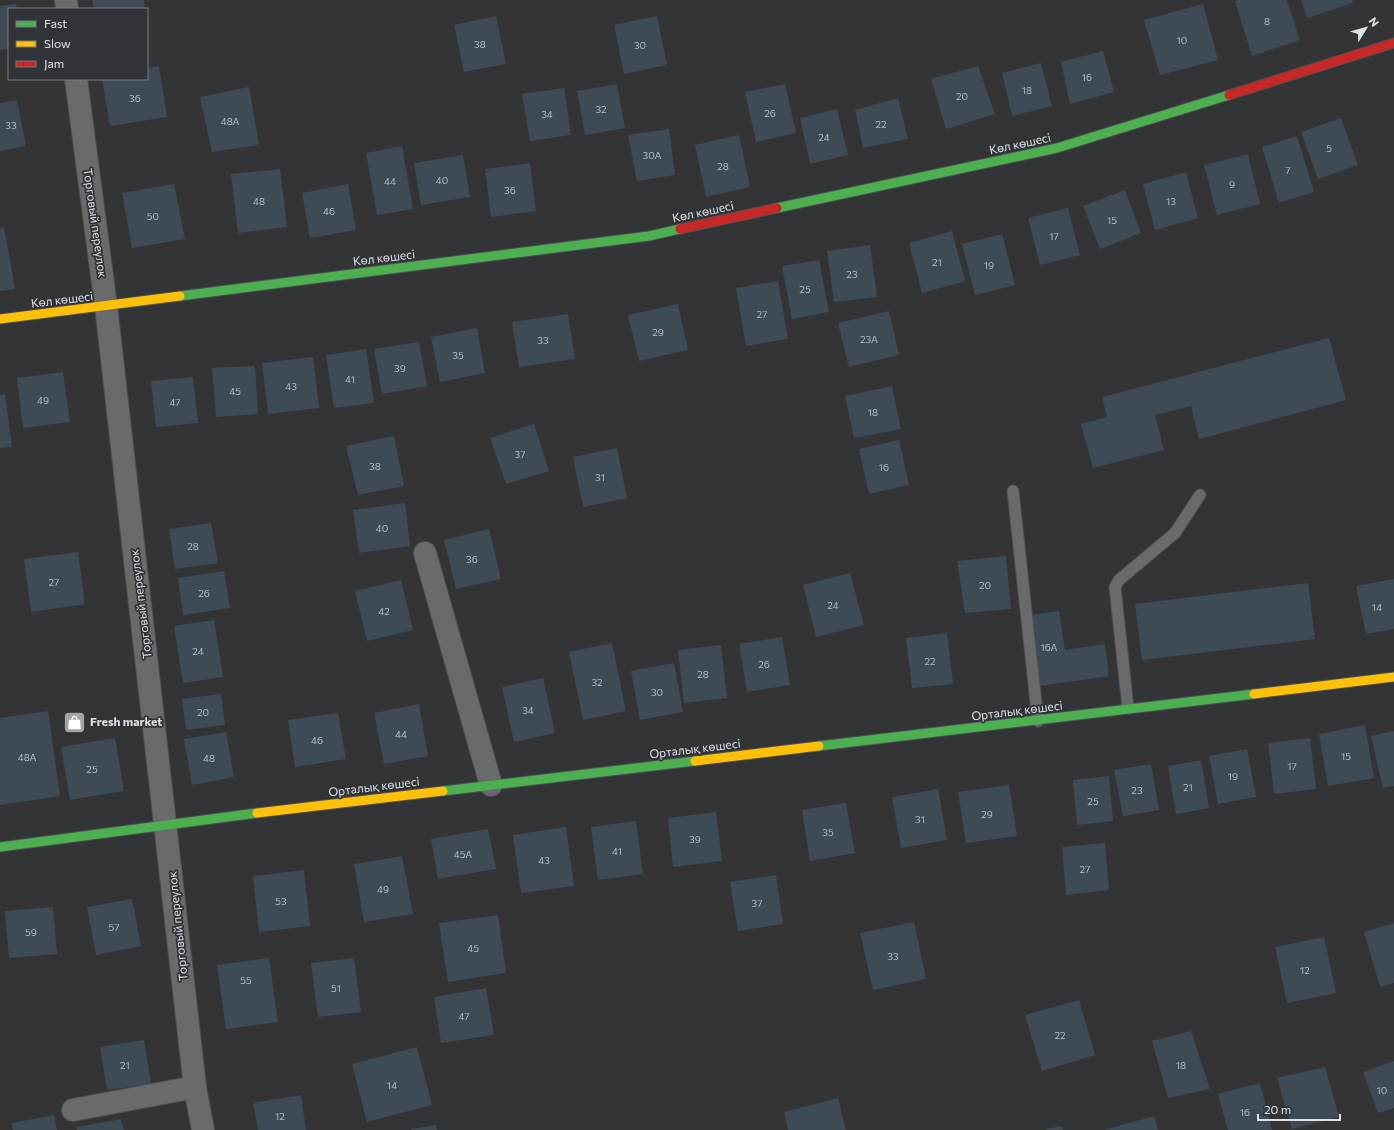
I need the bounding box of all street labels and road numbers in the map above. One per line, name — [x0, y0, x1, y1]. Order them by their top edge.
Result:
street label: Көл көшесі — [988, 130, 1052, 156]
street label: Торговый переулок — [81, 167, 111, 279]
street label: Көл көшесі — [671, 198, 735, 224]
street label: Көл көшесі — [352, 246, 416, 268]
street label: Көл көшесі — [30, 288, 94, 310]
street label: Торговый переулок — [126, 548, 154, 660]
street label: Орталық көшесі — [970, 697, 1063, 723]
street label: Орталық көшесі — [648, 735, 741, 761]
street label: Орталық көшесі — [327, 773, 420, 799]
street label: Торговый переулок — [164, 870, 190, 982]

